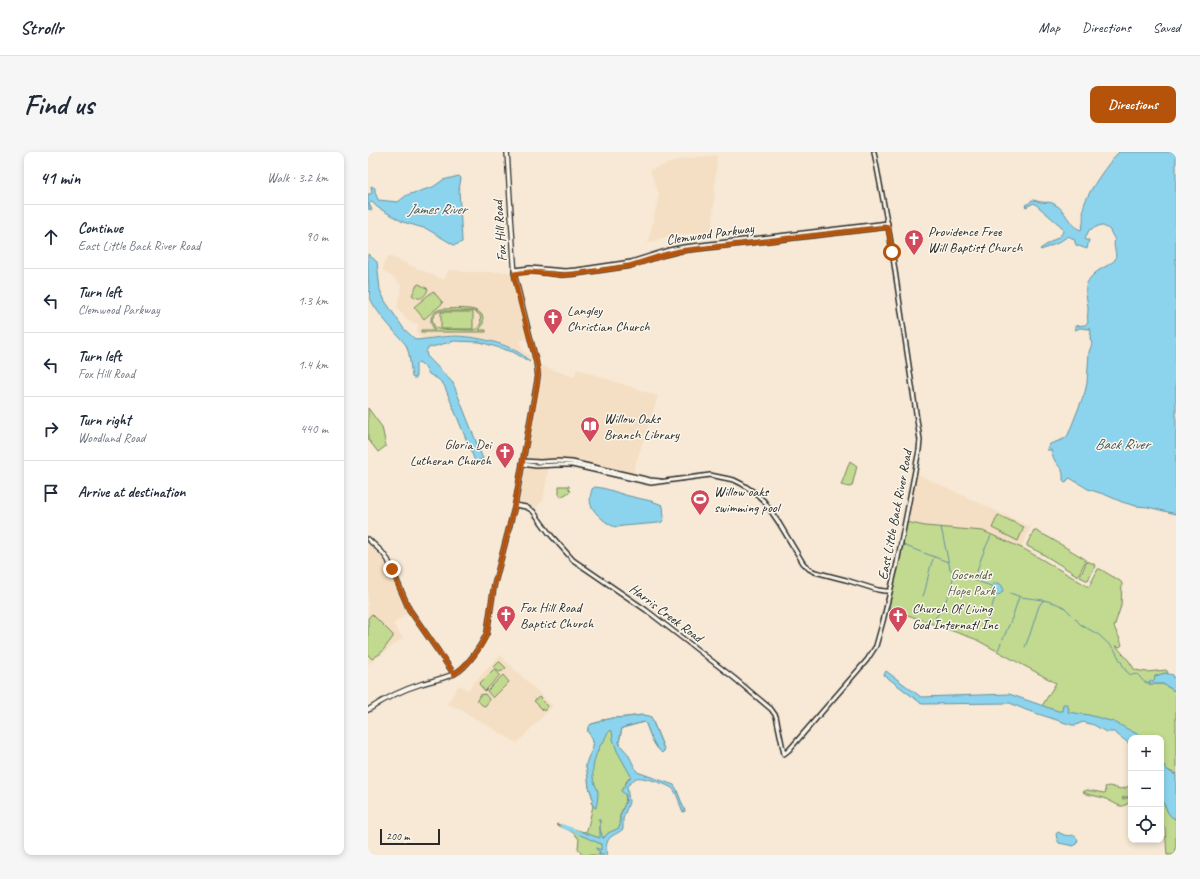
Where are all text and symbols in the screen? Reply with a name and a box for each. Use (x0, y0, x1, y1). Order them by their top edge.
text: Strollr (20, 16, 63, 40)
text: Map (1039, 19, 1060, 36)
text: Directions (1082, 19, 1131, 36)
text: Saved (1153, 19, 1180, 36)
button: Directions (1090, 86, 1176, 123)
text: Find us (24, 87, 94, 122)
text: 41 min (40, 168, 80, 189)
text: Walk · 3.2 km (267, 170, 328, 186)
street label: Fox Hill Road (489, 197, 511, 262)
water label: James River (406, 200, 469, 219)
text: Continue (78, 219, 123, 238)
street label: Clemwood Parkway (665, 219, 756, 249)
place label: Providence Free Will Baptist Church (928, 223, 1024, 256)
icon: ahead (40, 226, 62, 248)
church icon: Providence Free Will Baptist Church (903, 228, 925, 256)
text: 90 m (306, 229, 328, 245)
text: East Little Back River Road (78, 238, 200, 254)
route start (883, 243, 901, 261)
text: Turn left (78, 283, 121, 302)
icon: left (40, 290, 62, 312)
text: 1.3 km (298, 293, 328, 309)
text: Clemwood Parkway (78, 302, 160, 318)
place label: Langley Christian Church (567, 302, 650, 335)
church icon: Langley Christian Church (542, 307, 564, 335)
text: Turn left (78, 347, 121, 366)
icon: left (40, 354, 62, 376)
text: 1.4 km (298, 357, 328, 373)
text: Fox Hill Road (78, 366, 135, 382)
place label: Willow Oaks Branch Library (604, 410, 680, 443)
text: Turn right (78, 411, 131, 430)
library icon: Willow Oaks Branch Library (579, 415, 601, 443)
icon: right (40, 418, 62, 440)
text: 440 m (300, 421, 328, 437)
text: Woodland Road (78, 430, 145, 446)
water label: Back River (1095, 435, 1152, 454)
place label: Gloria Dei Lutheran Church (410, 436, 493, 469)
church icon: Gloria Dei Lutheran Church (494, 441, 516, 469)
street label: East Little Back River Road (874, 446, 916, 581)
icon: arrive (40, 482, 62, 504)
text: Arrive at destination (78, 483, 185, 502)
place label: Willow oaks swimming pool (714, 483, 782, 516)
sports icon: Willow oaks swimming pool (689, 488, 711, 516)
route end (383, 560, 401, 578)
park label: Gosnolds Hope Park (947, 566, 996, 599)
street label: Harris Creek Road (626, 580, 708, 648)
place label: Fox Hill Road Baptist Church (520, 599, 594, 632)
place label: Church Of Living God Internatl Inc (912, 600, 999, 633)
church icon: Fox Hill Road Baptist Church (495, 604, 517, 632)
church icon: Church Of Living God Internatl Inc (887, 605, 909, 633)
map controls (1128, 735, 1164, 843)
button: + (1128, 735, 1164, 771)
button: − (1128, 771, 1164, 807)
button: locate (1128, 807, 1164, 843)
scale bar (380, 827, 440, 846)
text: 200 m (386, 829, 410, 843)

